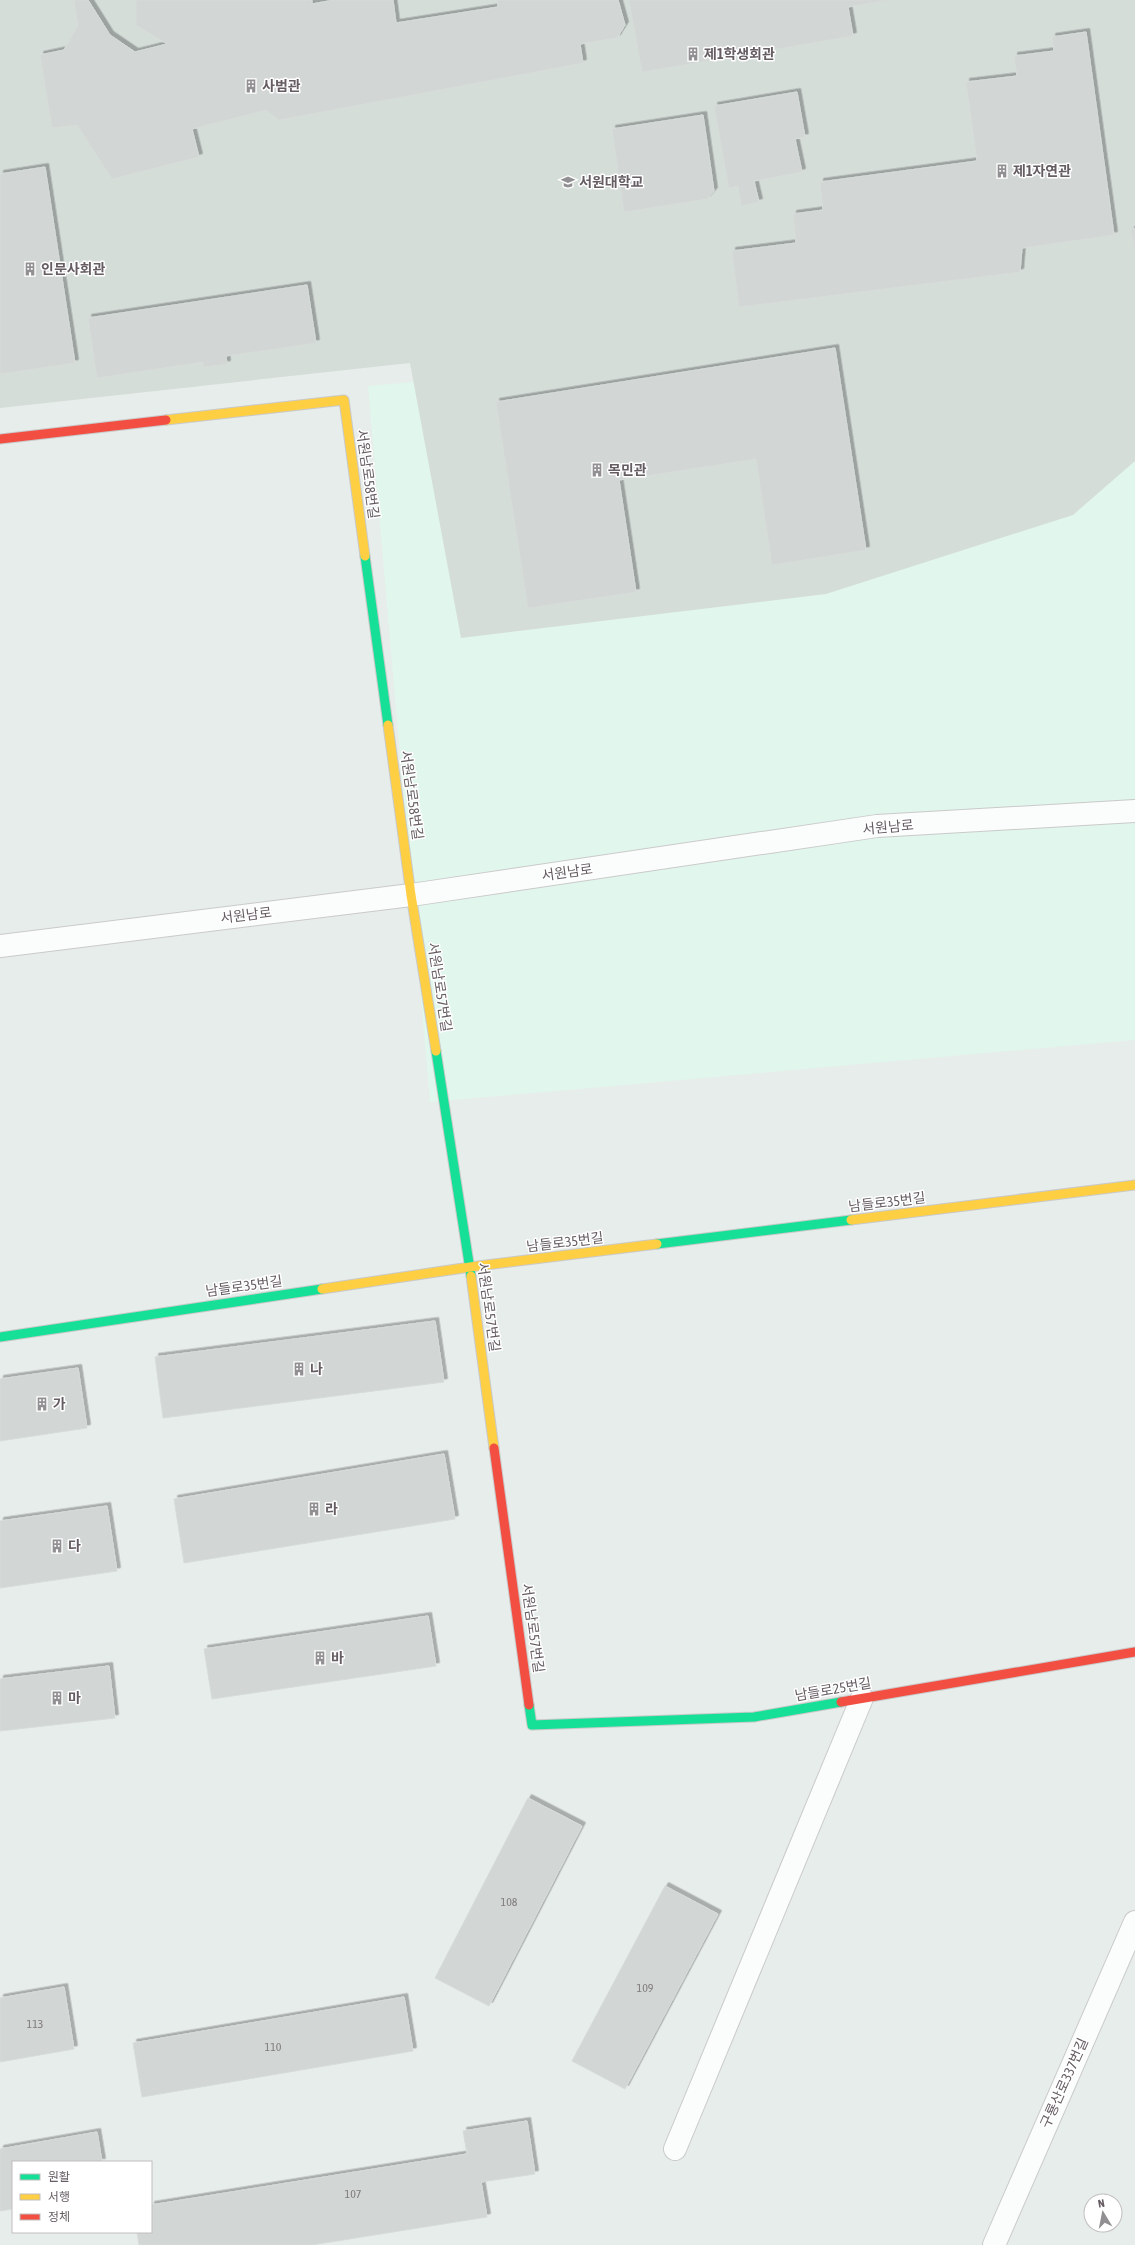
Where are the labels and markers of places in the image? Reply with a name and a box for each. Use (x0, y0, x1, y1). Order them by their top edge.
building icon: 제1학생회관 (685, 46, 701, 62)
place label: 제1학생회관 (704, 46, 775, 62)
building icon: 사범관 (243, 78, 259, 94)
place label: 사범관 (262, 78, 301, 94)
building icon: 제1자연관 (994, 163, 1010, 179)
place label: 제1자연관 (1013, 163, 1071, 179)
school or university icon: 서원대학교 (560, 174, 576, 190)
place label: 서원대학교 (579, 174, 644, 190)
building icon: 인문사회관 (22, 261, 38, 277)
place label: 인문사회관 (41, 261, 106, 277)
building icon: 목민관 (589, 462, 605, 478)
place label: 목민관 (608, 462, 647, 478)
building icon: 나 (291, 1361, 307, 1377)
place label: 나 (310, 1361, 323, 1377)
building icon: 가 (34, 1396, 50, 1412)
place label: 가 (53, 1396, 66, 1412)
building icon: 라 (306, 1501, 322, 1517)
place label: 라 (325, 1501, 338, 1517)
building icon: 다 (49, 1538, 65, 1554)
place label: 다 (68, 1538, 81, 1554)
building icon: 바 (312, 1650, 328, 1666)
place label: 바 (331, 1650, 344, 1666)
building icon: 마 (49, 1690, 65, 1706)
place label: 마 (68, 1690, 81, 1706)

